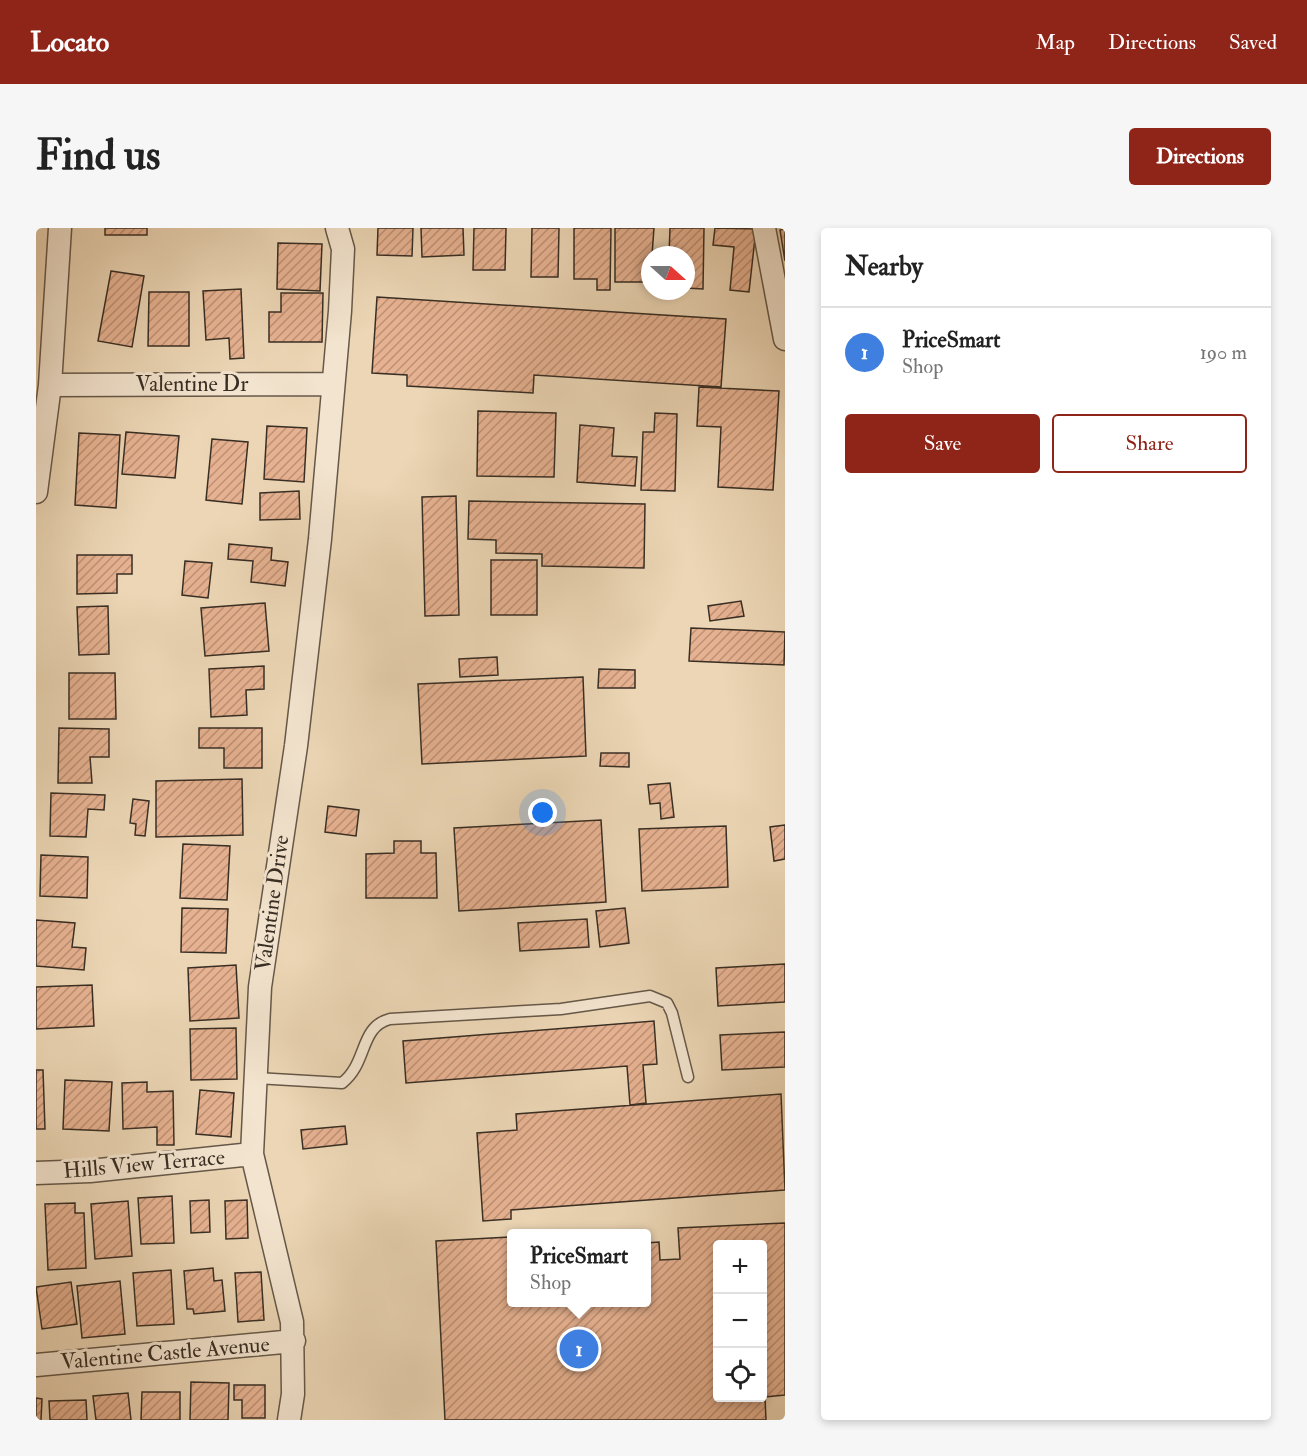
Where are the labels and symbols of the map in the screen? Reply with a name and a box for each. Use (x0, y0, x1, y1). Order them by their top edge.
north arrow (641, 246, 695, 300)
street label: Valentine Dr (136, 370, 249, 398)
your location (528, 798, 557, 827)
street label: Valentine Drive (249, 833, 295, 973)
street label: Hills View Terrace (62, 1143, 226, 1185)
pin: 1 (560, 1326, 598, 1372)
street label: Valentine Castle Avenue (59, 1330, 271, 1376)

